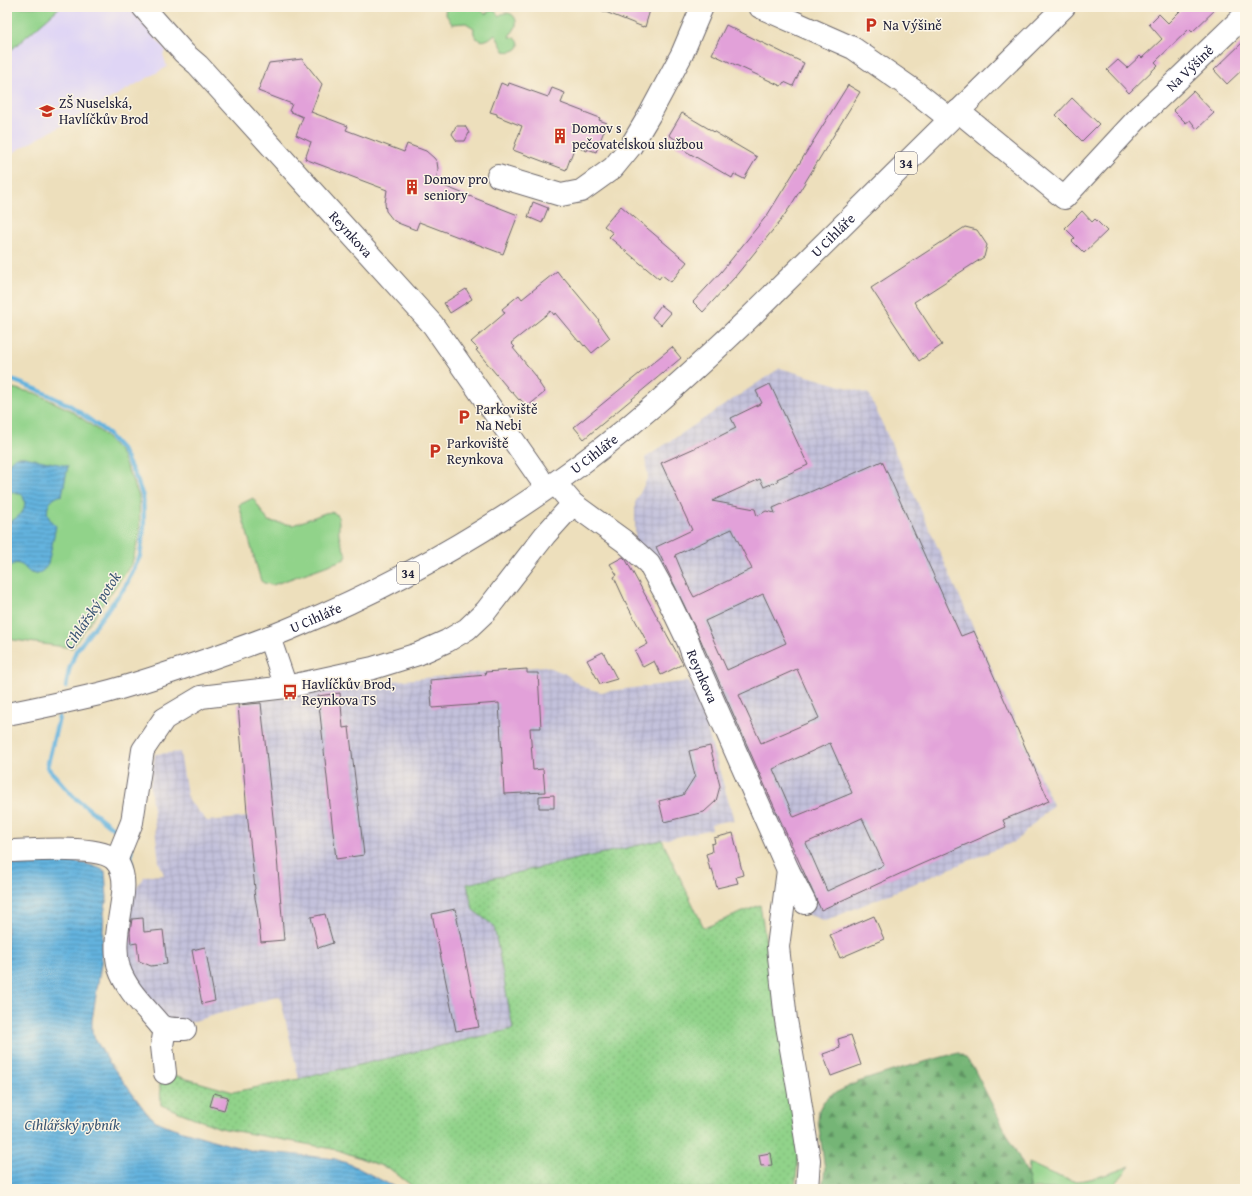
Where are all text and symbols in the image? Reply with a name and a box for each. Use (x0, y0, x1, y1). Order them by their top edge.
place label: Na Výšině (883, 15, 942, 35)
parking icon: Na Výšině (862, 16, 880, 34)
street label: Na Výšině (1162, 40, 1218, 96)
place label: ZŠ Nuselská, Havlíčkův Brod (59, 93, 149, 129)
school or university icon: ZŠ Nuselská, Havlíčkův Brod (38, 102, 56, 120)
place label: Domov s pečovatelskou službou (572, 118, 704, 154)
building icon: Domov s pečovatelskou službou (551, 127, 569, 145)
road number: 34 (895, 152, 917, 174)
place label: Domov pro seniory (424, 169, 488, 205)
building icon: Domov pro seniory (403, 178, 421, 196)
street label: Reynkova (324, 206, 377, 262)
street label: U Cihláře (806, 209, 860, 261)
place label: Parkoviště Na Nebi (476, 399, 538, 435)
parking icon: Parkoviště Na Nebi (455, 408, 473, 426)
street label: U Cihláře (567, 429, 622, 478)
place label: Parkoviště Reynkova (447, 433, 509, 469)
parking icon: Parkoviště Reynkova (426, 442, 444, 460)
road number: 34 (397, 562, 419, 584)
water label: Cihlářský potok (58, 567, 126, 653)
street label: U Cihláře (287, 597, 345, 638)
street label: Reynkova (682, 647, 723, 706)
place label: Havlíčkův Brod, Reynkova TS (302, 674, 395, 710)
bus stop icon: Havlíčkův Brod, Reynkova TS (281, 683, 299, 701)
water label: Cihlářský rybník (24, 1114, 120, 1135)

